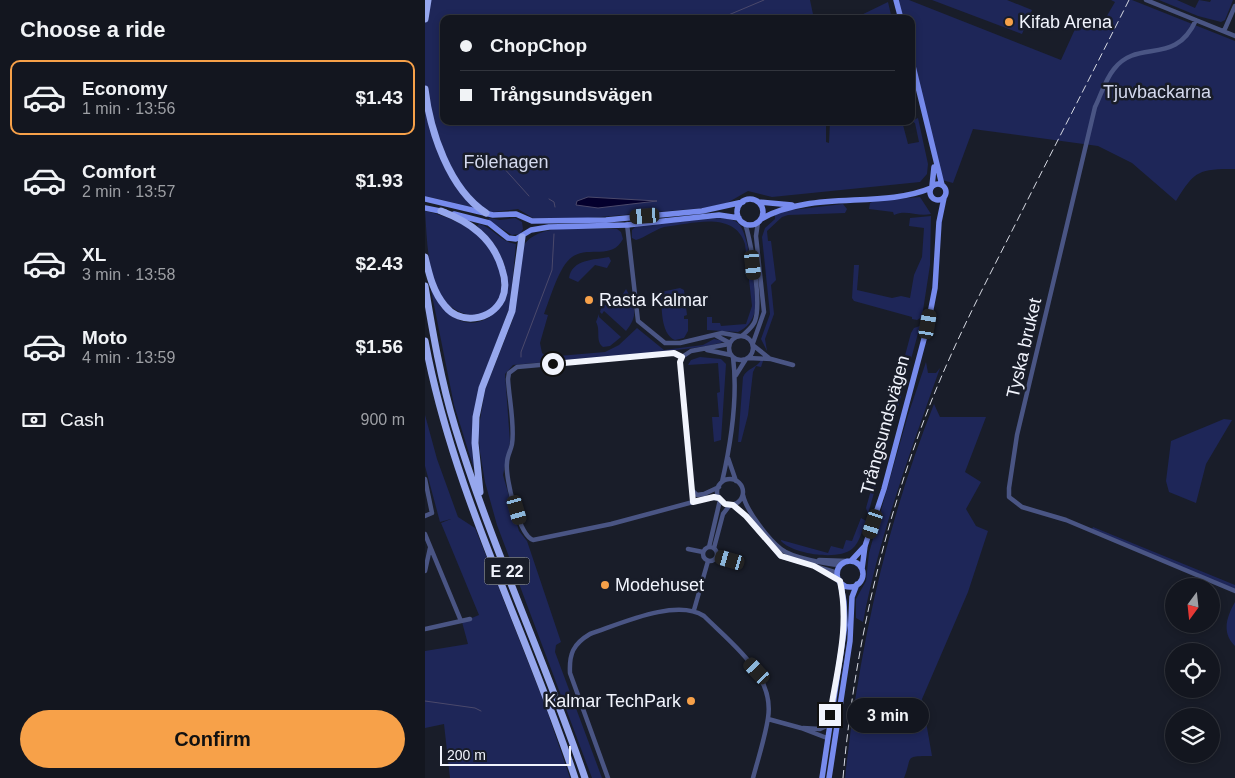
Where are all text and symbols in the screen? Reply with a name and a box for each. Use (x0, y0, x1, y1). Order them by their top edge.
place label: Kifab Arena (1019, 12, 1113, 32)
marker: Kifab Arena (1003, 16, 1015, 28)
text: Choose a ride (20, 17, 165, 42)
text: ChopChop (490, 35, 587, 56)
icon: car (22, 75, 67, 120)
text: Economy (82, 78, 168, 99)
park label: Tjuvbackarna (1103, 82, 1212, 102)
text: Trångsundsvägen (490, 84, 653, 105)
text: $1.43 (355, 87, 403, 108)
text: 1 min · 13:56 (82, 100, 175, 117)
park label: Fölehagen (463, 152, 549, 172)
icon: car (22, 158, 67, 203)
text: Comfort (82, 161, 156, 182)
text: $1.93 (355, 170, 403, 191)
text: 2 min · 13:57 (82, 183, 175, 200)
car (629, 207, 660, 225)
icon: car (22, 241, 67, 286)
text: XL (82, 244, 106, 265)
car (743, 249, 762, 281)
text: $2.43 (355, 253, 403, 274)
text: 3 min · 13:58 (82, 266, 175, 283)
place label: Rasta Kalmar (599, 290, 708, 310)
marker: Rasta Kalmar (583, 294, 595, 306)
street label: Tyska bruket (1003, 296, 1045, 400)
car (918, 308, 937, 340)
icon: car (22, 324, 67, 369)
text: Moto (82, 327, 127, 348)
text: $1.56 (355, 336, 403, 357)
text: 4 min · 13:59 (82, 349, 175, 366)
route start (542, 353, 564, 375)
street label: Trångsundsvägen (857, 353, 913, 497)
icon: cash (20, 406, 48, 434)
text: Cash (60, 409, 104, 430)
text: 900 m (361, 411, 405, 428)
car (505, 494, 528, 526)
car (861, 507, 884, 541)
car (713, 549, 746, 571)
road number: E 22 (484, 558, 529, 584)
place label: Modehuset (615, 575, 704, 595)
north arrow (1165, 578, 1220, 632)
map controls (1165, 578, 1220, 763)
marker: Modehuset (599, 579, 611, 591)
button: locate (1165, 643, 1220, 698)
car (741, 655, 772, 687)
place label: Kalmar TechPark (544, 691, 682, 711)
marker: Kalmar TechPark (685, 695, 697, 707)
callout: 3 min (847, 698, 930, 732)
route end (819, 704, 841, 726)
text: 3 min (867, 707, 909, 724)
button: layers (1165, 708, 1220, 763)
button: Confirm (20, 710, 405, 768)
scale bar (440, 743, 571, 766)
text: 200 m (447, 747, 486, 763)

